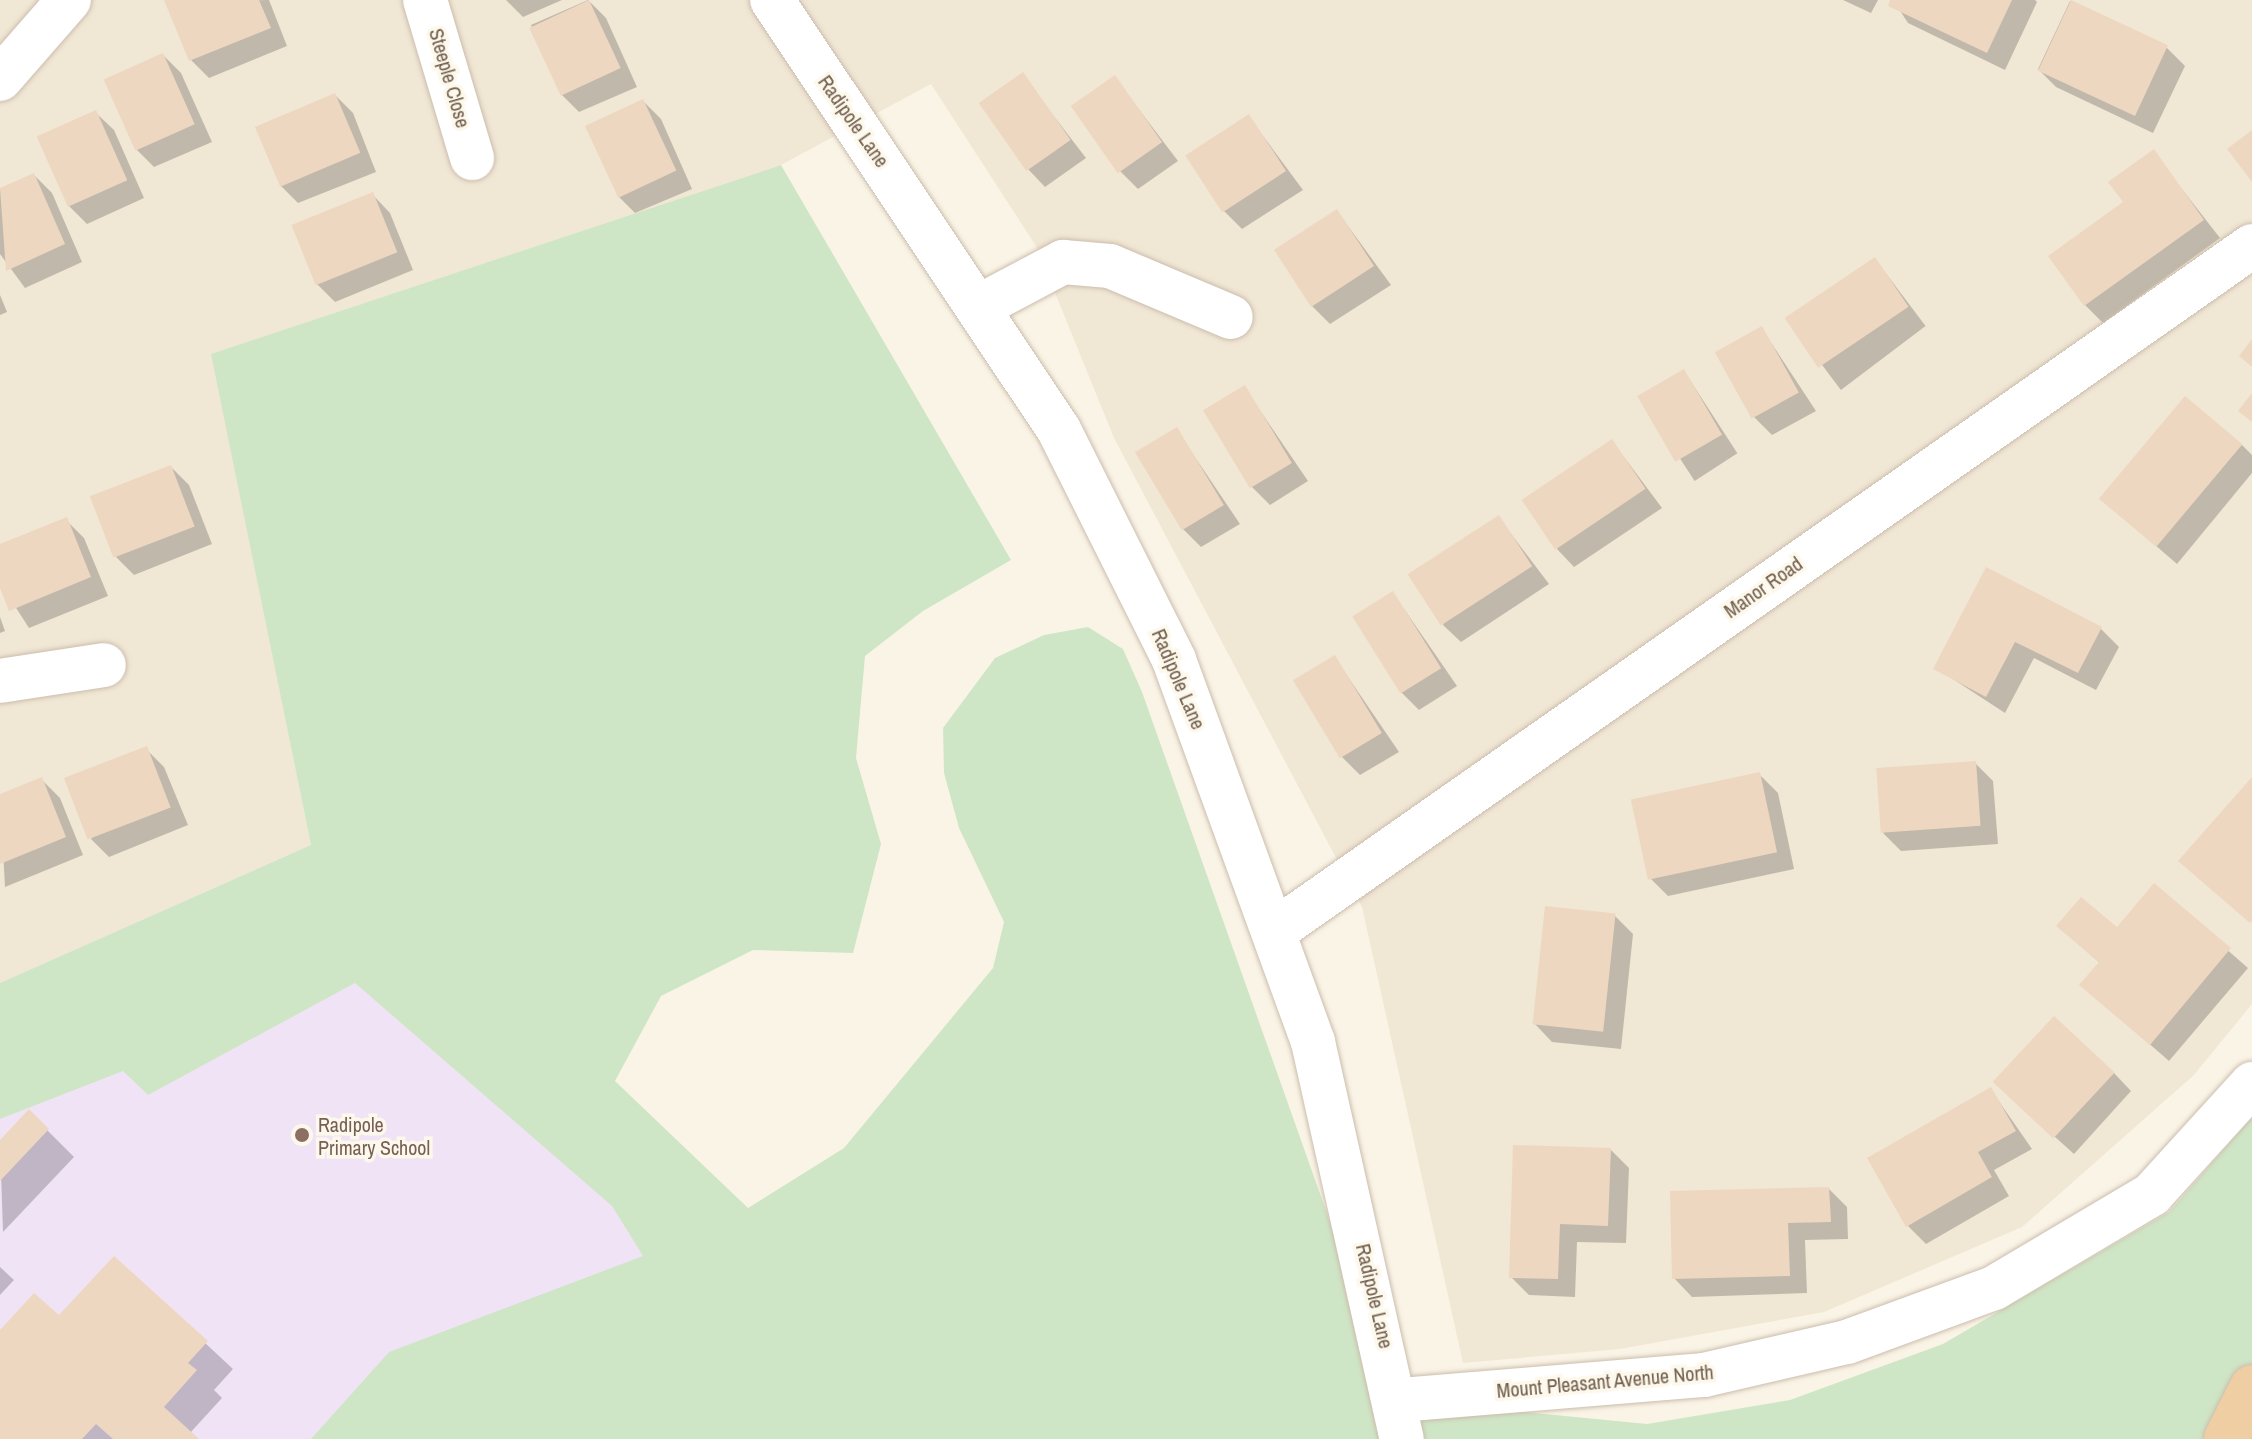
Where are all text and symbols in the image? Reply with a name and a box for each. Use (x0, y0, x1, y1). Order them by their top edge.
street label: Steeple Close (424, 26, 476, 130)
street label: Radipole Lane (814, 70, 894, 172)
street label: Manor Road (1719, 551, 1807, 623)
street label: Radipole Lane (1147, 625, 1211, 733)
place label: Radipole Primary School (318, 1112, 430, 1159)
marker: Radipole Primary School (293, 1126, 311, 1144)
street label: Radipole Lane (1351, 1241, 1399, 1351)
street label: Mount Pleasant Avenue North (1495, 1360, 1715, 1402)

